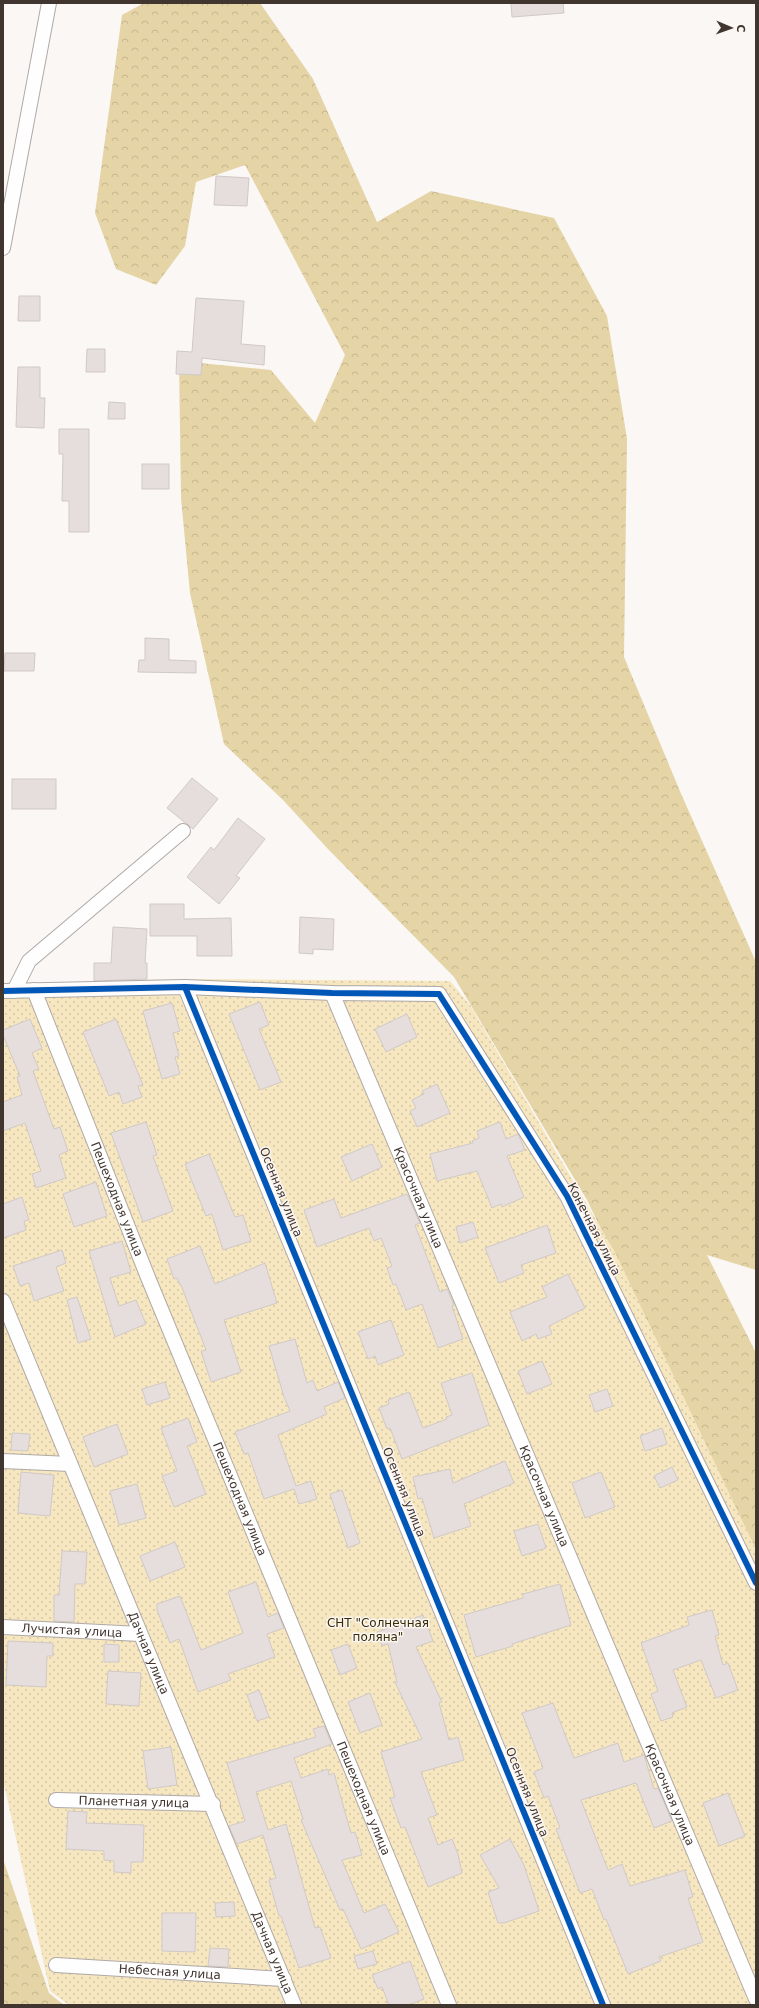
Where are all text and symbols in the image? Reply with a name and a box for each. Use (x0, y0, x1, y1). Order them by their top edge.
north arrow (711, 8, 751, 48)
text: С (734, 24, 747, 33)
street label: Пешеходная улица (88, 1140, 146, 1258)
street label: Осенняя улица (257, 1145, 305, 1239)
street label: Красочная улица (391, 1145, 446, 1250)
street label: Конечная улица (564, 1180, 624, 1278)
street label: Пешеходная улица (210, 1440, 269, 1558)
street label: Красочная улица (516, 1443, 572, 1549)
street label: Осенняя улица (380, 1445, 428, 1539)
street label: Дачная улица (125, 1610, 172, 1697)
park label: СНТ "Солнечная поляна" (327, 1616, 429, 1644)
street label: Лучистая улица (21, 1621, 123, 1640)
street label: Пешеходная улица (334, 1739, 393, 1857)
street label: Красочная улица (642, 1742, 698, 1848)
street label: Осенняя улица (503, 1745, 551, 1839)
street label: Планетная улица (78, 1794, 189, 1810)
street label: Дачная улица (249, 1909, 296, 1996)
street label: Небесная улица (118, 1962, 221, 1982)

